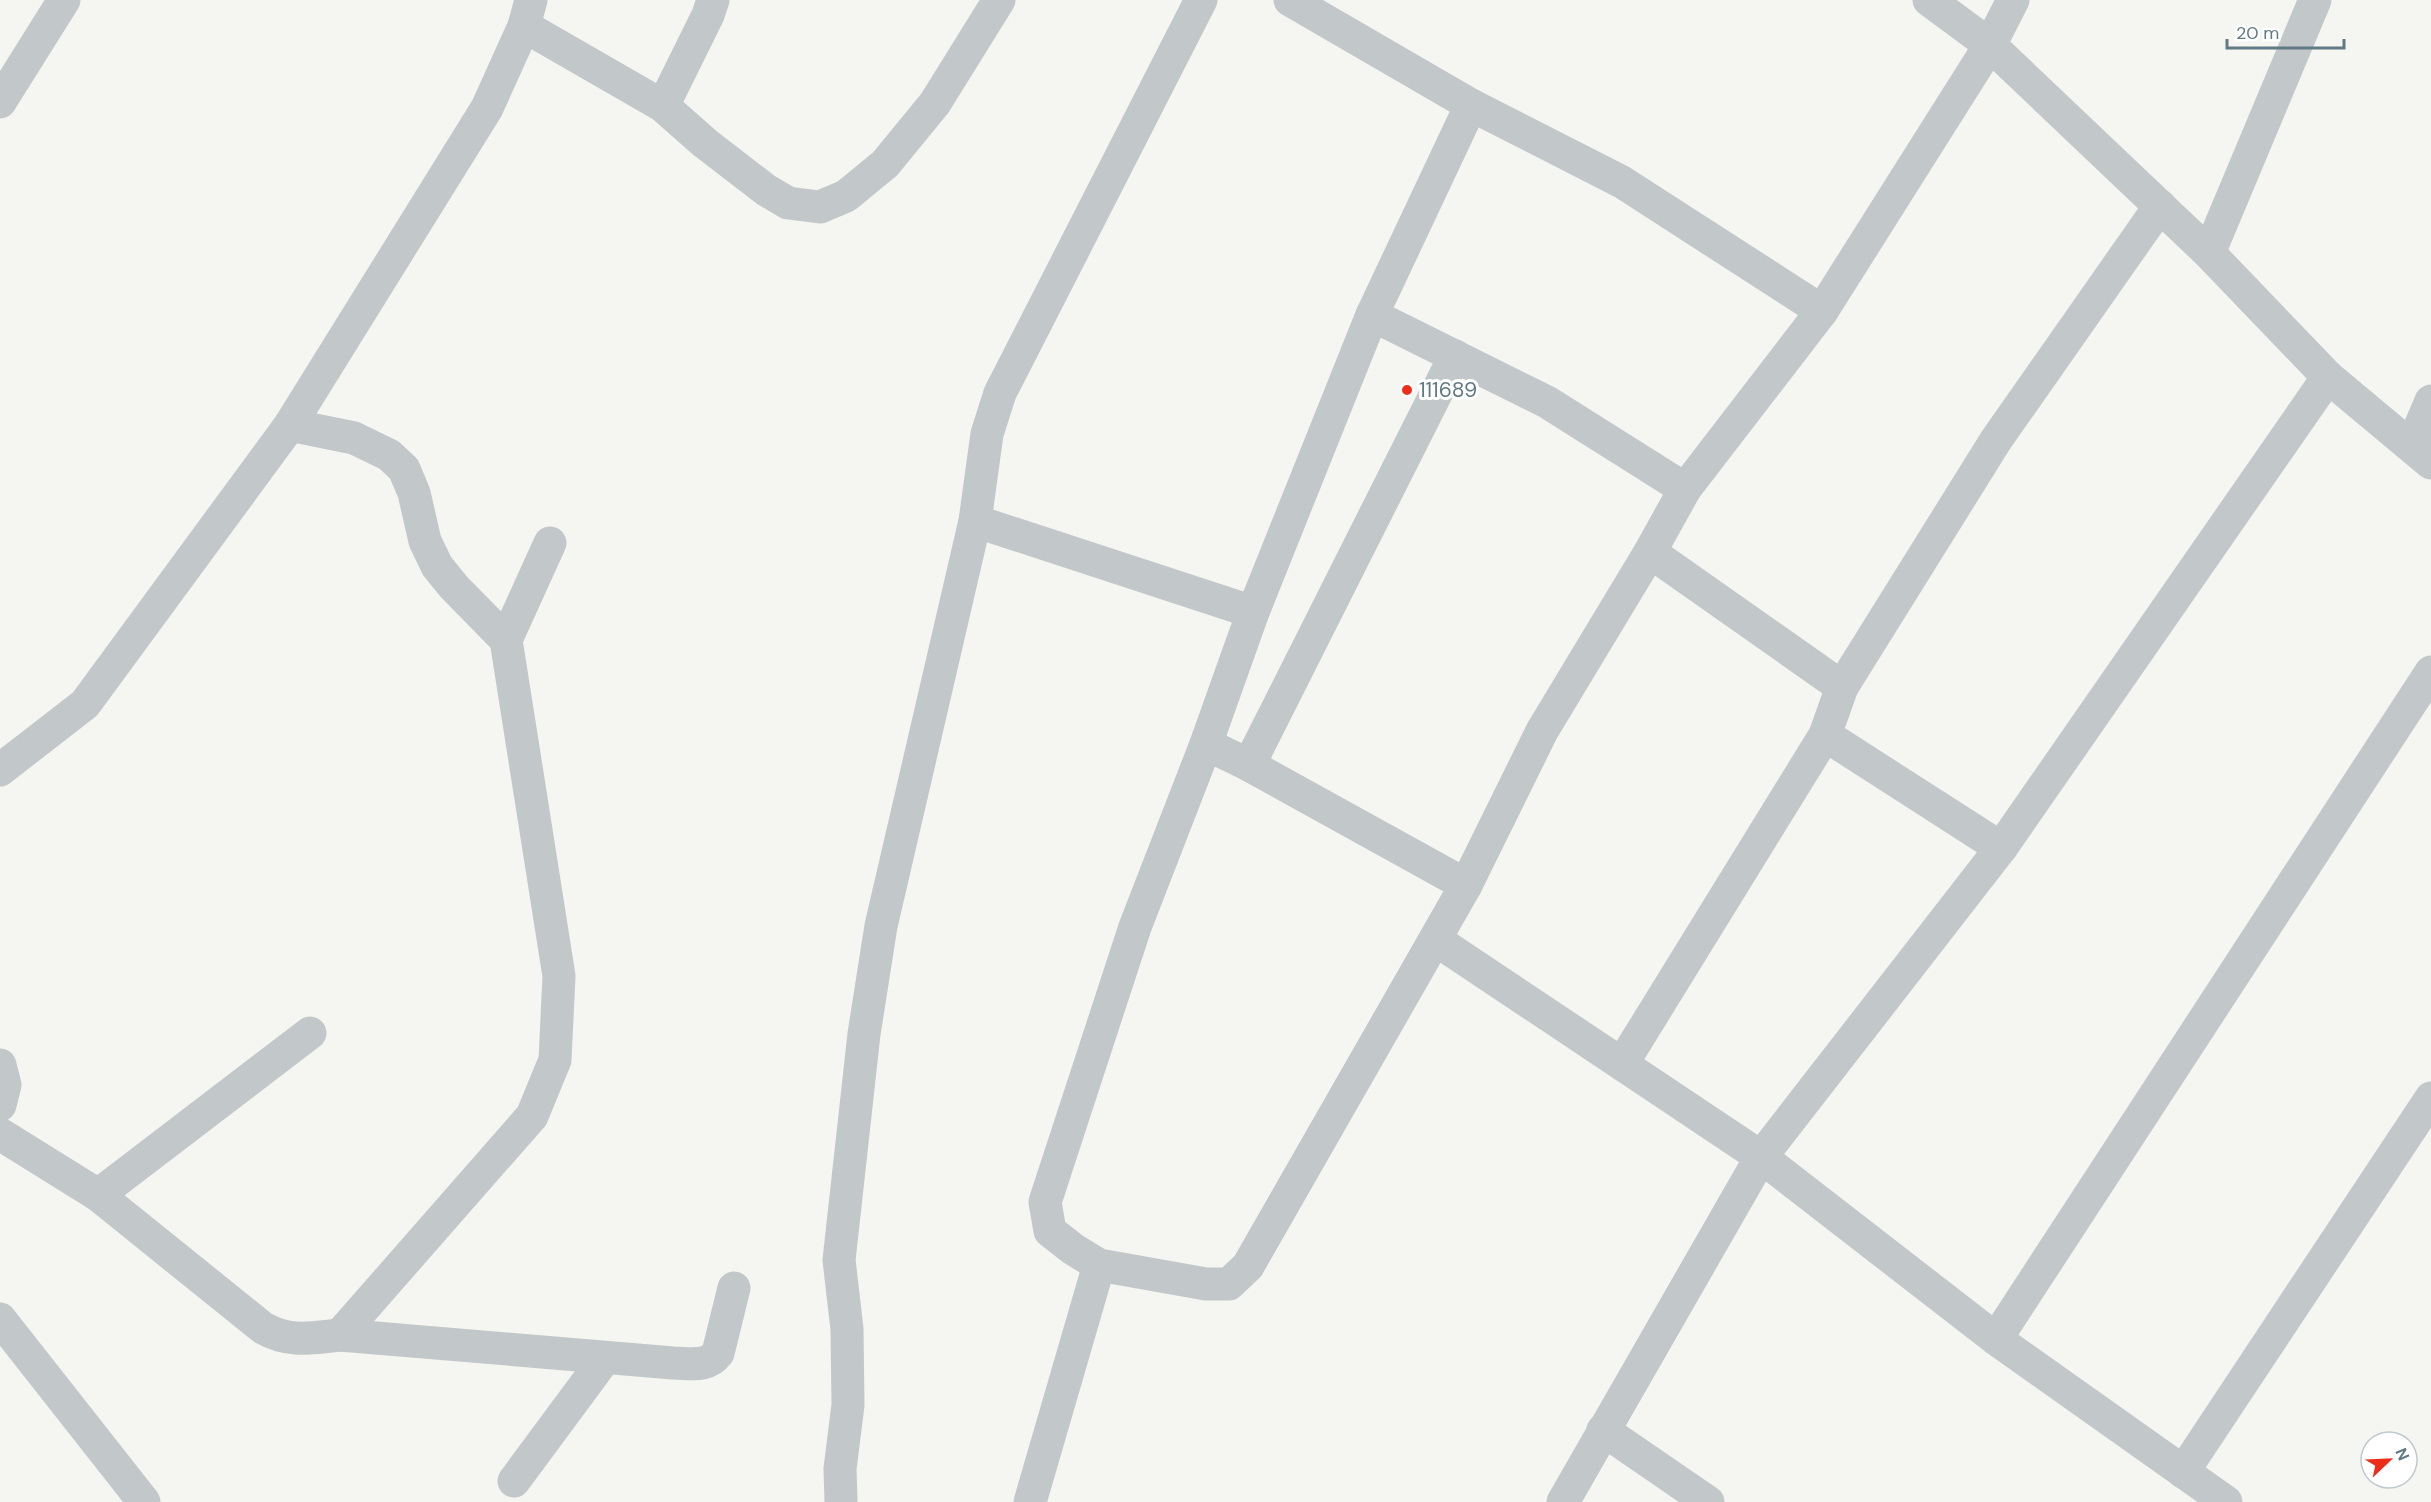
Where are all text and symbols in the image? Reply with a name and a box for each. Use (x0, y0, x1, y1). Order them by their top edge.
scale bar (2227, 12, 2344, 50)
text: 20 m (2236, 21, 2279, 45)
place label: 111689 (1419, 376, 1477, 404)
marker: 111689 (1400, 383, 1414, 397)
north arrow (2359, 1430, 2419, 1490)
text: N (2390, 1445, 2414, 1464)

